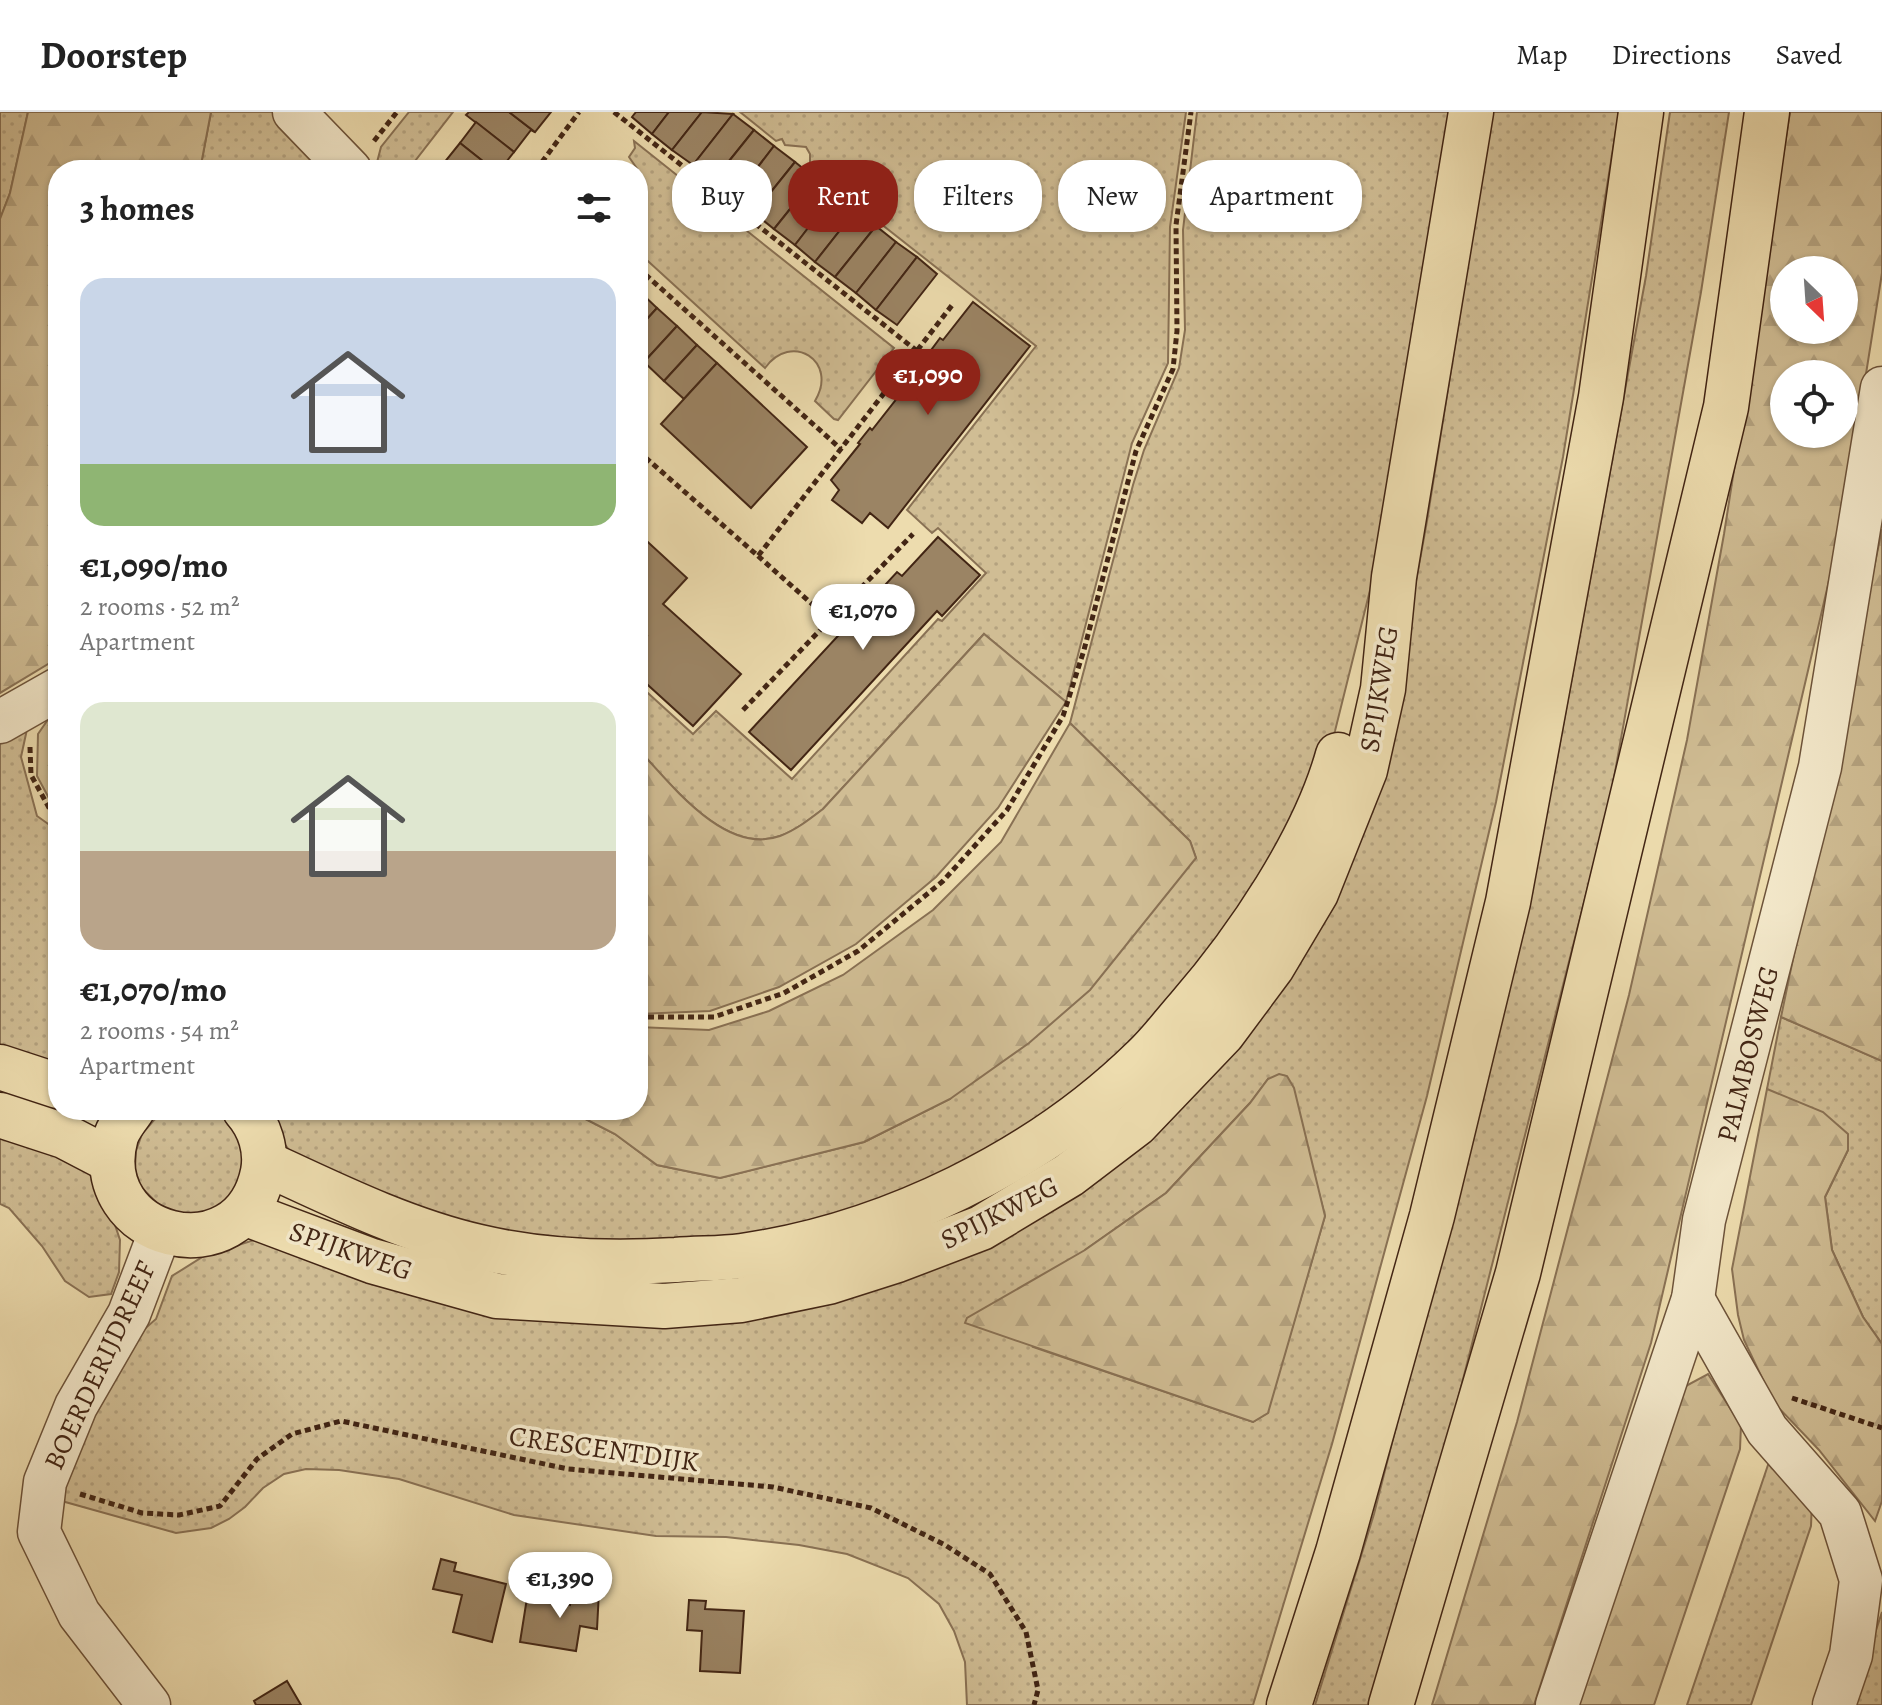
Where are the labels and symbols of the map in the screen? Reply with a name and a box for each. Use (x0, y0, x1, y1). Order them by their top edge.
north arrow (1770, 256, 1858, 344)
pin: €1,090 (863, 349, 993, 417)
pin: €1,070 (798, 584, 928, 652)
street label: SPIJKWEG (1350, 623, 1408, 755)
street label: PALMBOSWEG (1708, 962, 1788, 1146)
street label: SPIJKWEG (934, 1167, 1065, 1259)
street label: SPIJKWEG (284, 1212, 417, 1290)
street label: BOERDERIJDREEF (35, 1255, 165, 1476)
street label: CRESCENTDIJK (507, 1417, 702, 1481)
pin: €1,390 (495, 1552, 625, 1620)

